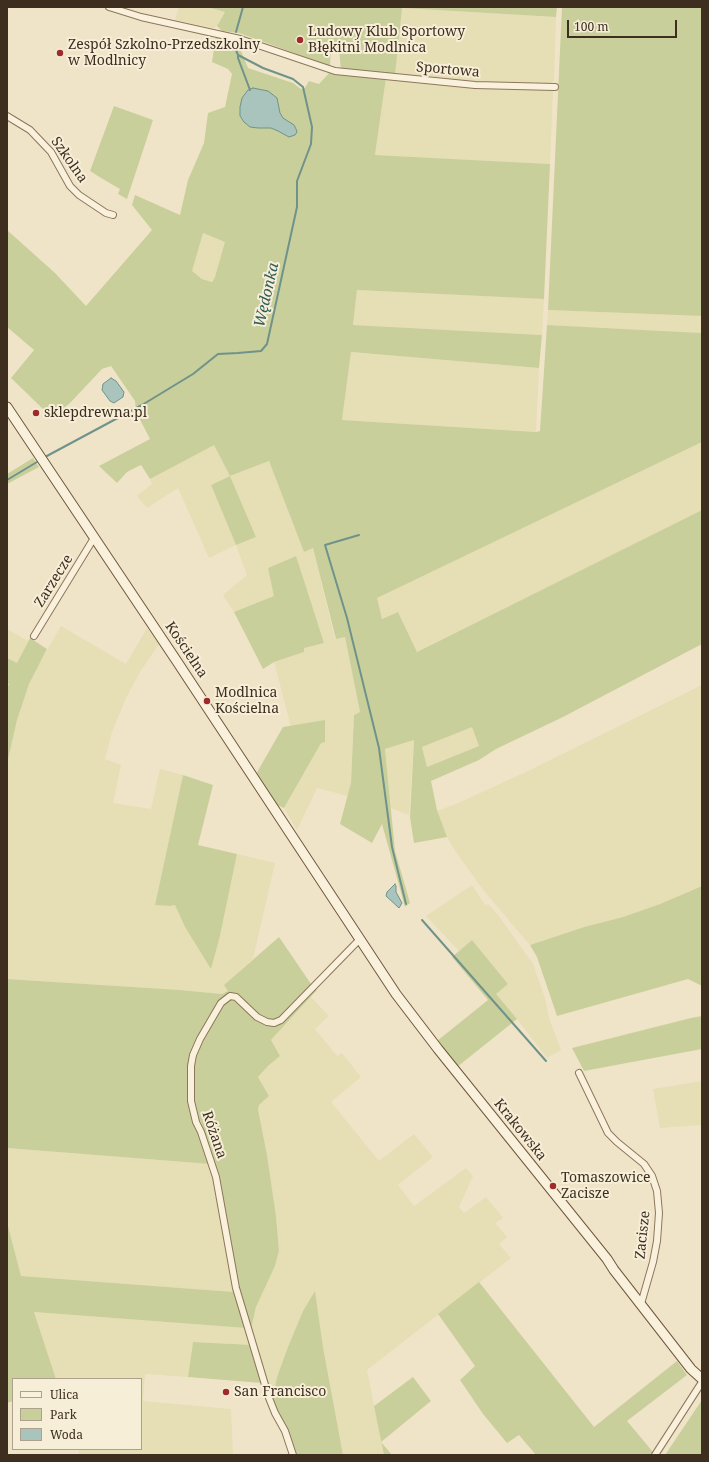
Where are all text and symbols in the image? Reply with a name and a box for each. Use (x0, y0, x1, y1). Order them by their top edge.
scale bar (569, 12, 679, 38)
text: 100 m (574, 18, 609, 35)
place label: Ludowy Klub Sportowy Błękitni Modlnica (308, 24, 465, 56)
marker: Ludowy Klub Sportowy Błękitni Modlnica (295, 35, 305, 45)
place label: Zespół Szkolno-Przedszkolny w Modlnicy (68, 37, 260, 70)
marker: Zespół Szkolno-Przedszkolny w Modlnicy (55, 48, 65, 58)
street label: Sportowa (415, 59, 481, 81)
street label: Szkolna (47, 134, 91, 186)
water label: Wędonka (251, 261, 283, 329)
place label: sklepdrewna.pl (44, 405, 147, 421)
marker: sklepdrewna.pl (31, 408, 41, 418)
street label: Zarzecze (31, 552, 77, 610)
street label: Kościelna (161, 619, 211, 681)
place label: Modlnica Kościelna (215, 685, 279, 718)
marker: Modlnica Kościelna (202, 696, 212, 706)
street label: Krakowska (490, 1096, 550, 1164)
street label: Różana (198, 1109, 230, 1161)
place label: Tomaszowice Zacisze (561, 1170, 651, 1202)
marker: Tomaszowice Zacisze (548, 1181, 558, 1191)
street label: Zacisze (632, 1210, 654, 1260)
legend (12, 1378, 142, 1450)
place label: San Francisco (234, 1384, 326, 1400)
text: Ulica (50, 1386, 79, 1403)
marker: San Francisco (221, 1387, 231, 1397)
text: Park (50, 1406, 77, 1423)
text: Woda (50, 1426, 83, 1443)

